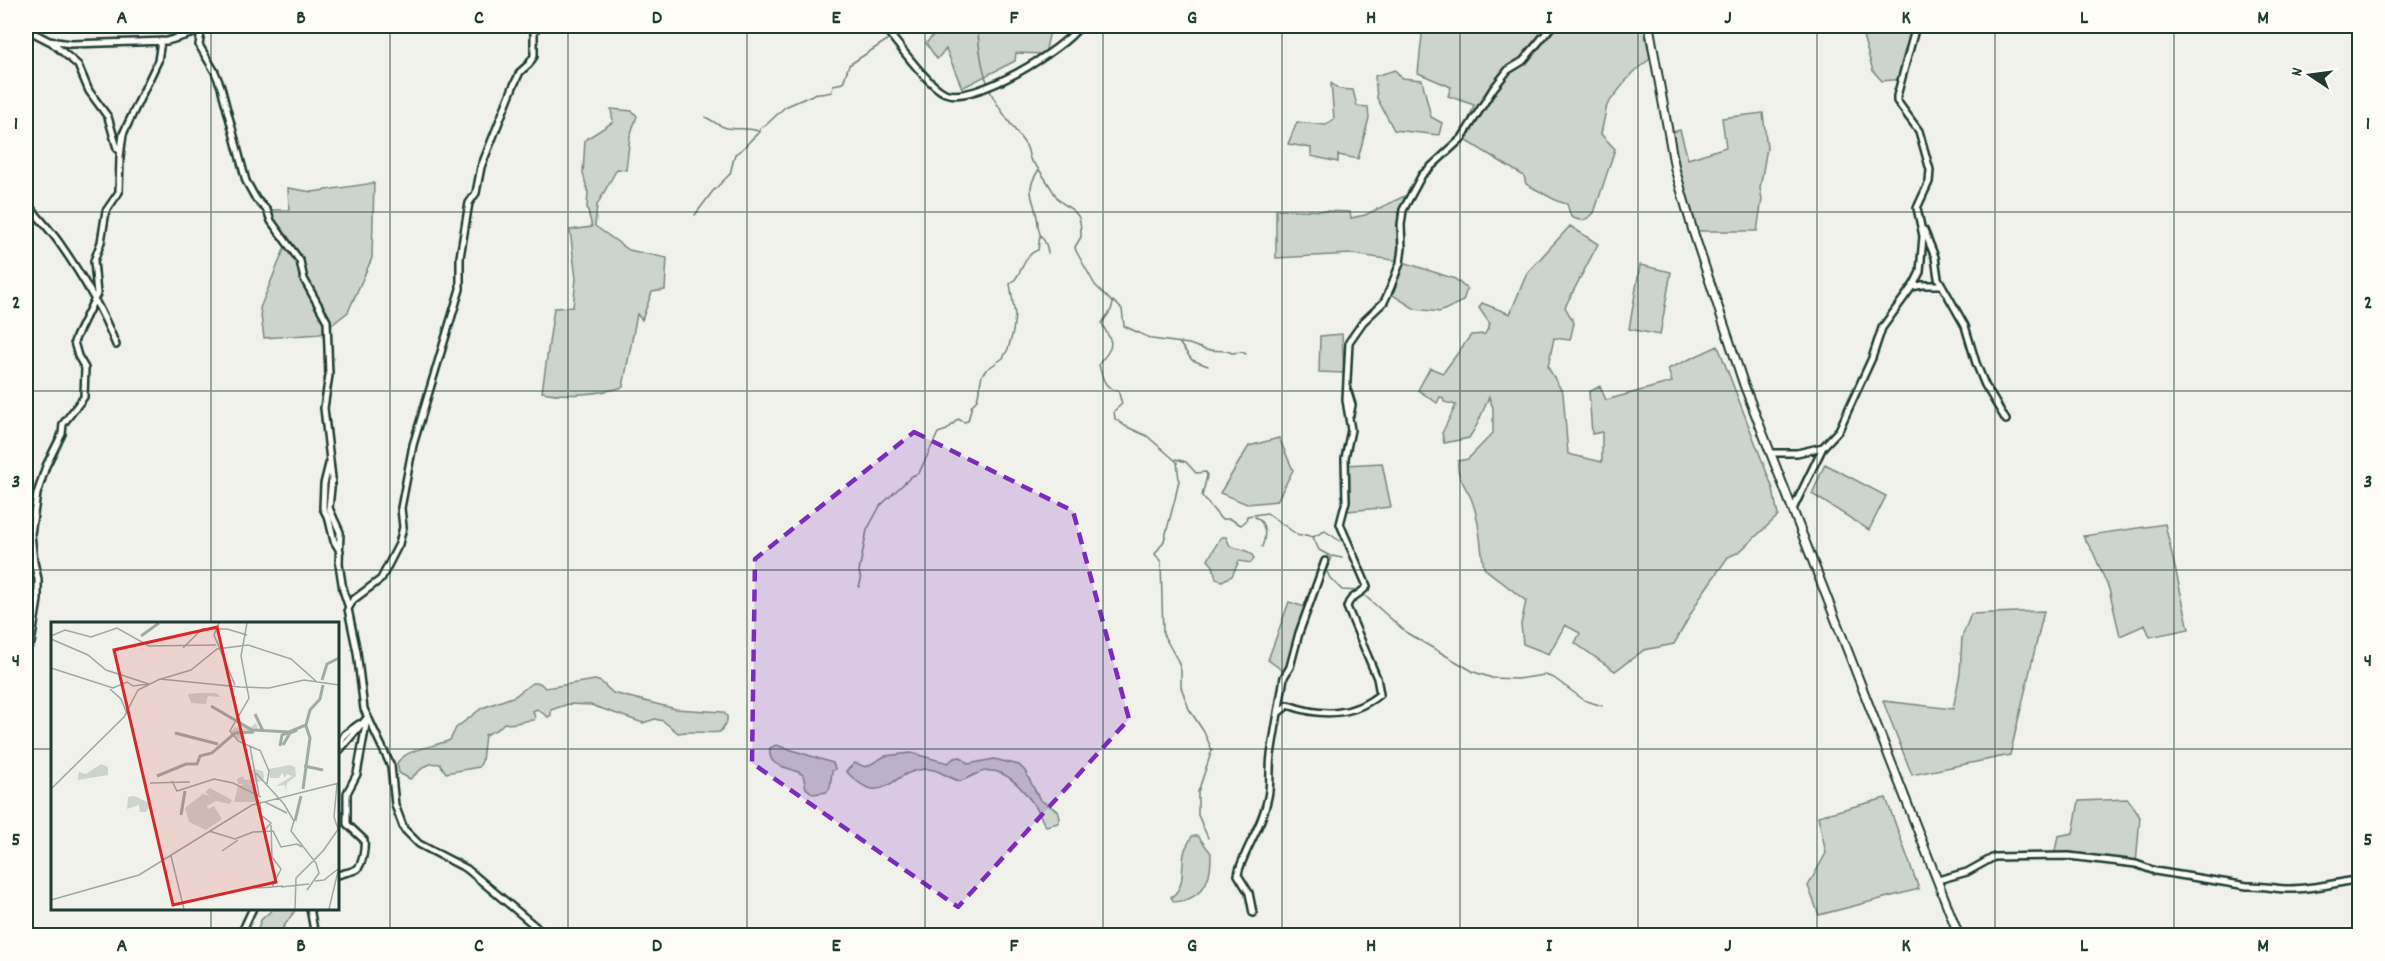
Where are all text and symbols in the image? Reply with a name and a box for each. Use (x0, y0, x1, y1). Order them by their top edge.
text: A (117, 5, 128, 33)
text: B (296, 5, 306, 33)
text: C (474, 5, 484, 33)
text: D (652, 5, 663, 33)
text: E (831, 5, 841, 33)
text: F (1010, 5, 1020, 33)
text: G (1187, 5, 1197, 33)
text: H (1366, 5, 1376, 33)
text: I (1546, 5, 1553, 33)
text: J (1724, 5, 1732, 33)
text: K (1901, 5, 1911, 33)
text: L (2080, 5, 2089, 33)
text: M (2257, 5, 2269, 33)
north arrow (2280, 45, 2340, 105)
text: N (2286, 66, 2310, 79)
text: 1 (14, 111, 18, 139)
text: 1 (2366, 111, 2370, 139)
text: 2 (12, 290, 20, 318)
text: 2 (2364, 290, 2372, 318)
text: 3 (12, 469, 20, 497)
text: 3 (2364, 469, 2372, 497)
inset map (51, 622, 339, 910)
text: 4 (12, 648, 20, 676)
text: 4 (2364, 648, 2372, 676)
text: 5 (11, 827, 21, 855)
text: 5 (2363, 827, 2373, 855)
text: A (117, 933, 128, 961)
text: B (296, 933, 306, 961)
text: C (474, 933, 484, 961)
text: D (652, 933, 663, 961)
text: E (831, 933, 841, 961)
text: F (1010, 933, 1020, 961)
text: G (1187, 933, 1197, 961)
text: H (1366, 933, 1376, 961)
text: I (1546, 933, 1553, 961)
text: J (1724, 933, 1732, 961)
text: K (1901, 933, 1911, 961)
text: L (2080, 933, 2089, 961)
text: M (2257, 933, 2269, 961)

